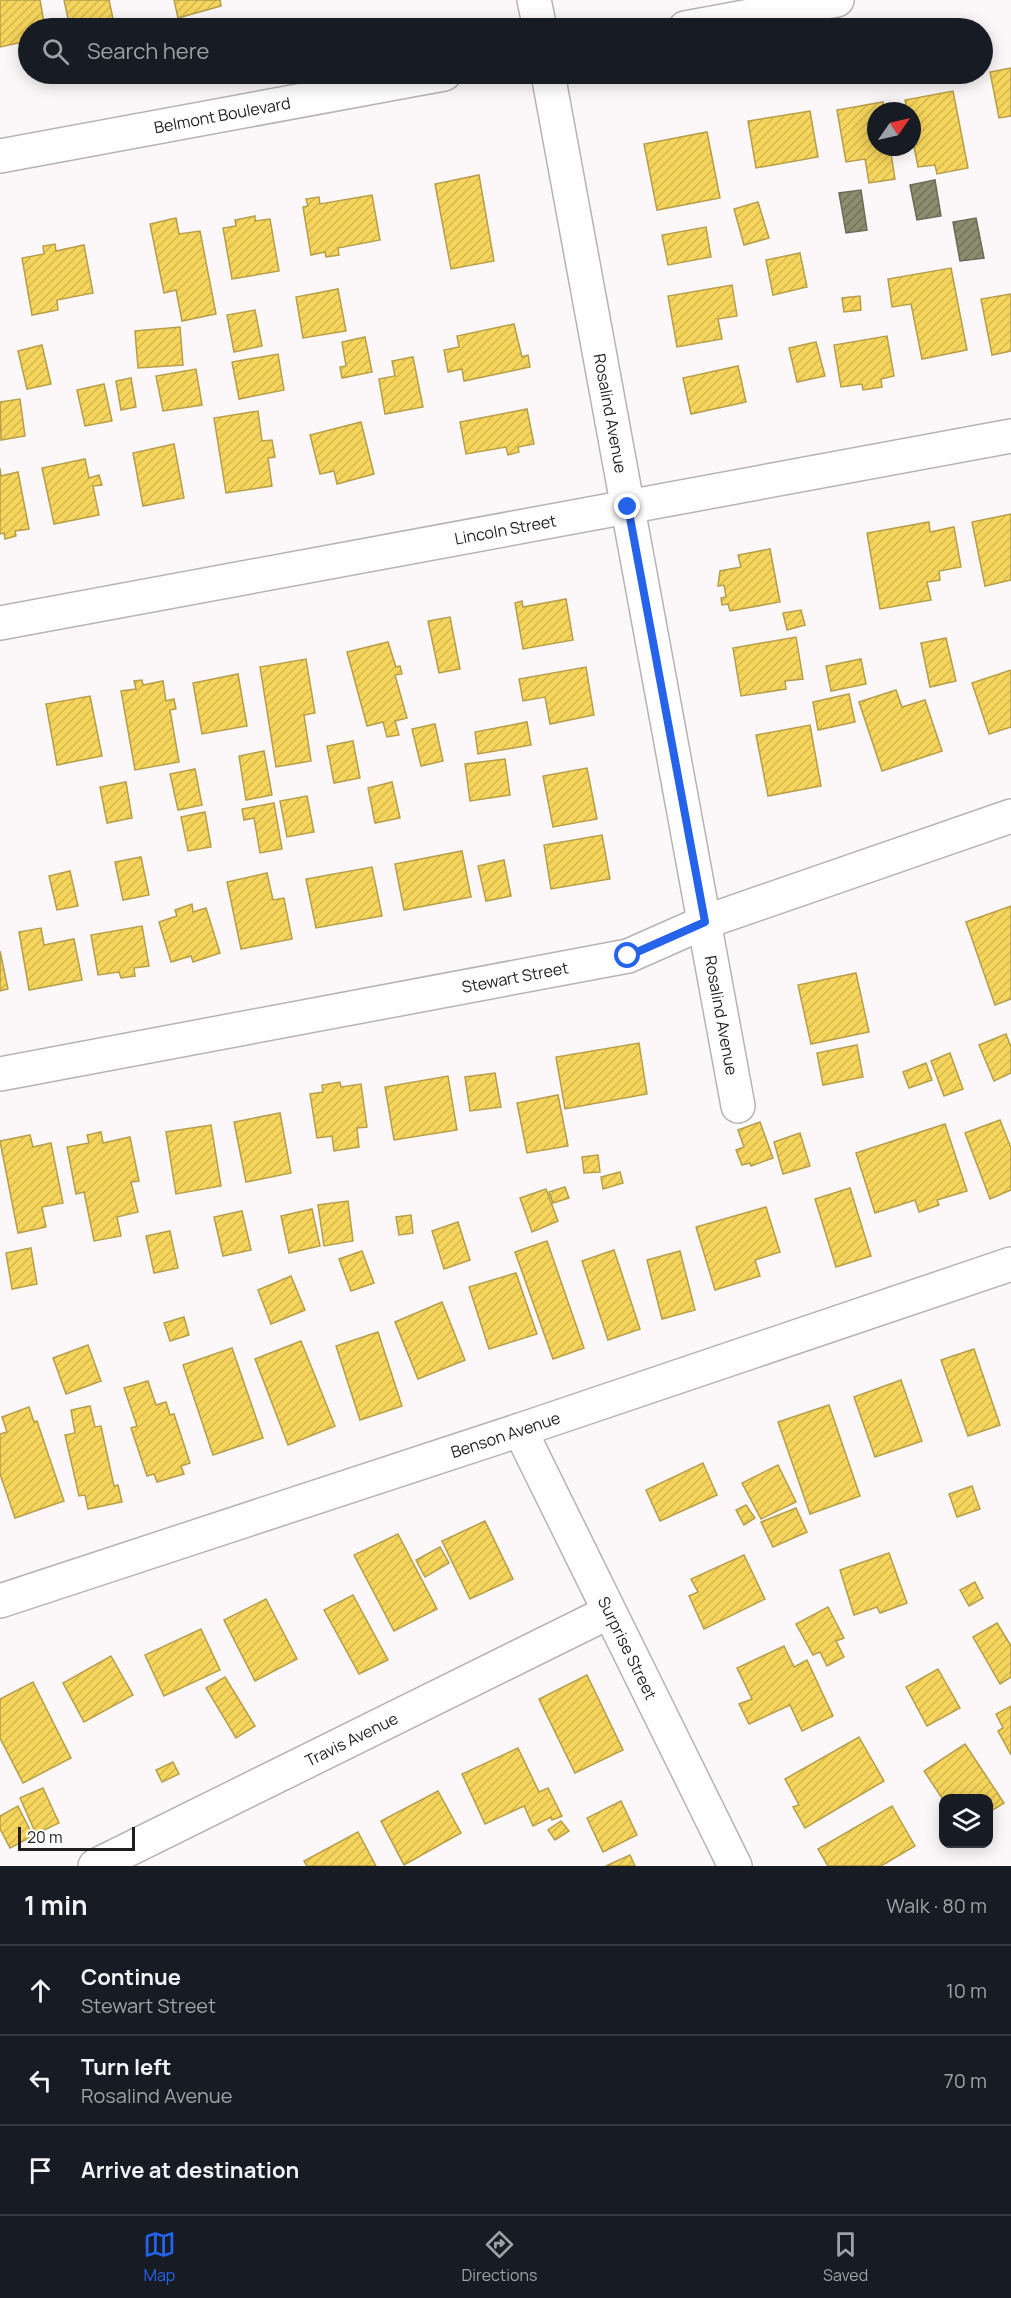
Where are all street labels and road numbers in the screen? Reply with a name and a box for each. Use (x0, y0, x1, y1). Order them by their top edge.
street label: Belmont Boulevard (152, 92, 292, 138)
street label: Rosalind Avenue (589, 352, 632, 475)
street label: Lincoln Street (453, 509, 558, 550)
street label: Rosalind Avenue (699, 954, 743, 1077)
street label: Stewart Street (460, 956, 570, 998)
street label: Benson Avenue (448, 1406, 563, 1463)
street label: Surprise Street (593, 1593, 662, 1703)
street label: Travis Avenue (301, 1707, 402, 1772)

